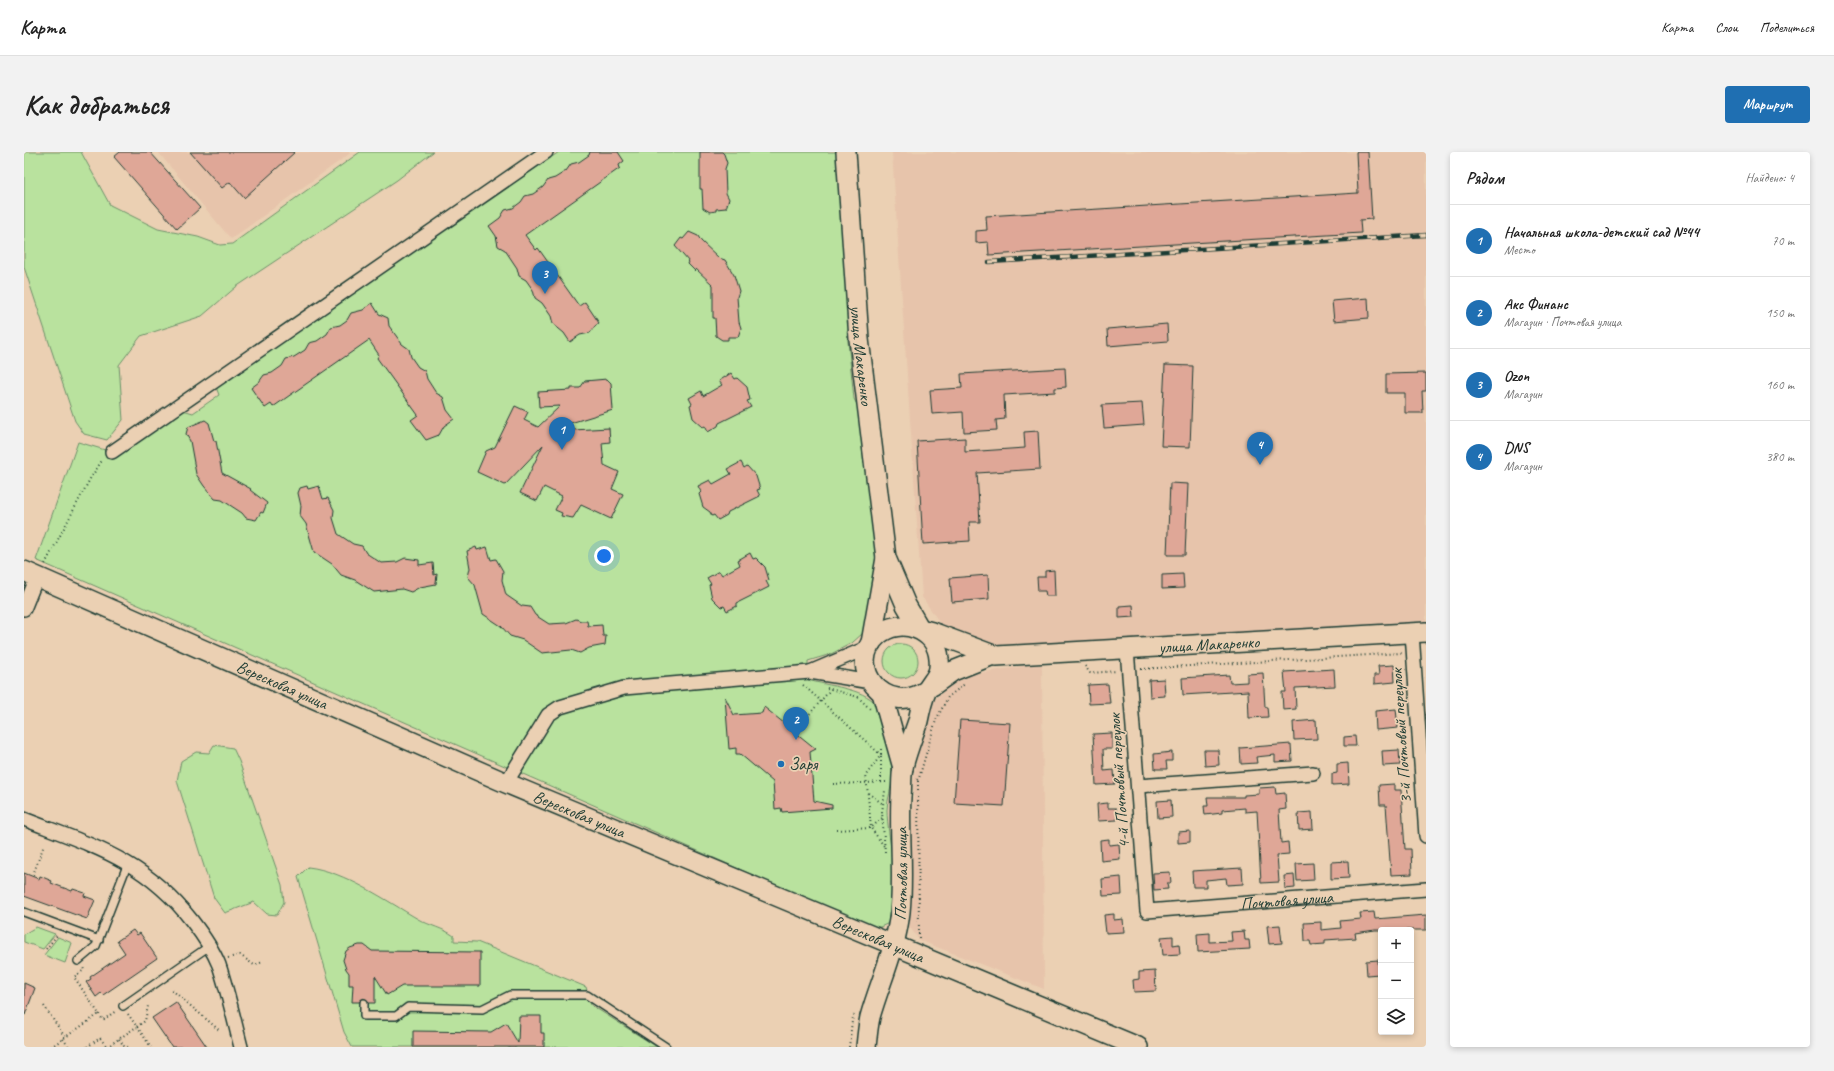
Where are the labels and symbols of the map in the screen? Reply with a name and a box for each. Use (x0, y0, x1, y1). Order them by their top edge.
pin: 3 (532, 261, 558, 294)
street label: улица Макаренко (846, 304, 878, 408)
pin: 1 (549, 417, 575, 450)
pin: 4 (1247, 432, 1273, 465)
your location (594, 546, 614, 566)
street label: улица Макаренко (1157, 631, 1261, 657)
street label: Вересковая улица (233, 655, 332, 714)
street label: 3-й Почтовый переулок (1386, 666, 1416, 804)
pin: 2 (783, 707, 809, 740)
street label: 4-й Почтовый переулок (1104, 711, 1134, 849)
place label: Заря (789, 754, 819, 775)
marker: Заря (776, 759, 786, 769)
street label: Вересковая улица (530, 785, 629, 843)
street label: Почтовая улица (889, 826, 912, 921)
street label: Почтовая улица (1240, 886, 1335, 914)
street label: Вересковая улица (829, 910, 928, 967)

